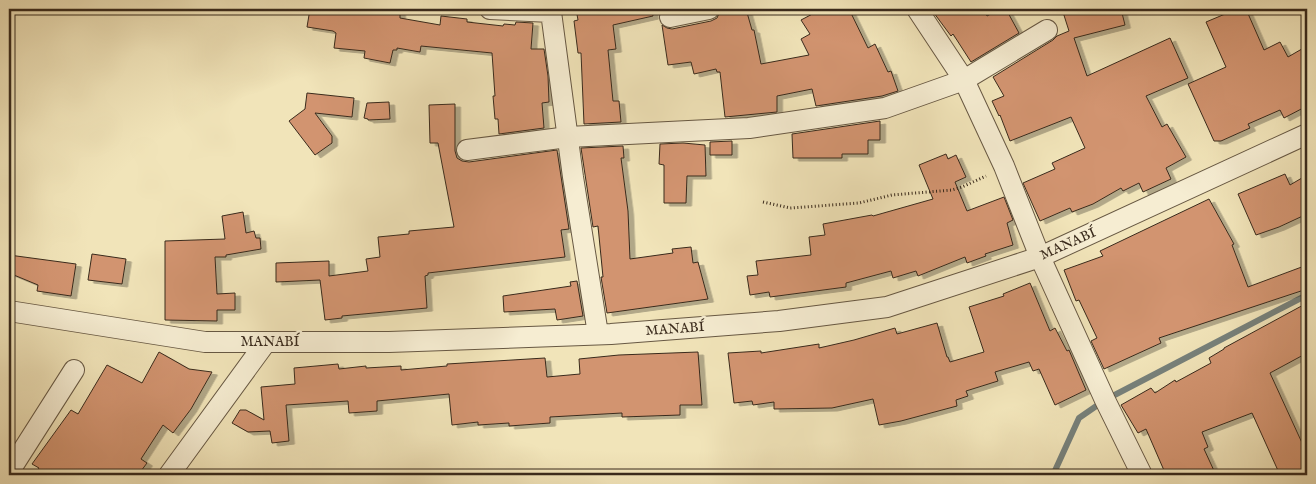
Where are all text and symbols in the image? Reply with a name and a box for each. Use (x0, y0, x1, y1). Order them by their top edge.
street label: MANABÍ (1037, 222, 1100, 264)
street label: MANABÍ (645, 317, 706, 340)
street label: MANABÍ (240, 332, 301, 351)

